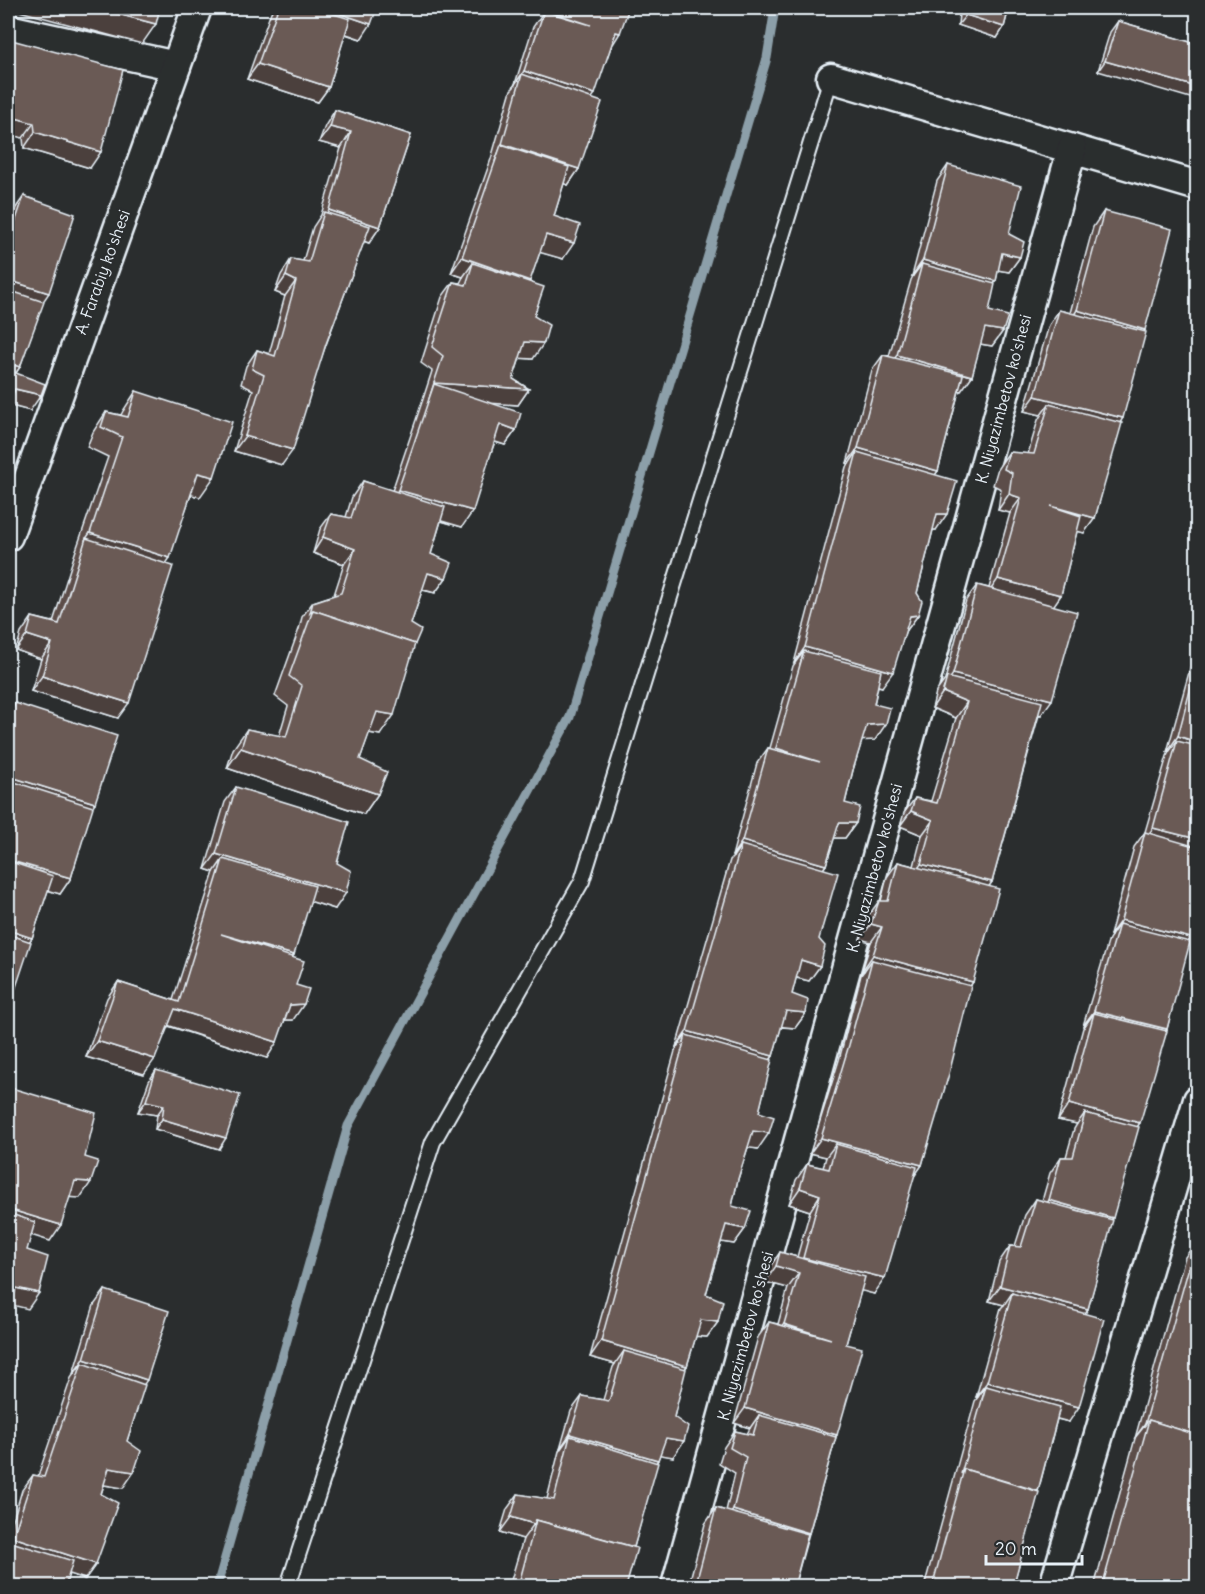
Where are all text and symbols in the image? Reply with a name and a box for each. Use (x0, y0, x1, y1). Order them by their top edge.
street label: A. Farabiy ko'shesi (70, 207, 134, 337)
street label: K. Niyazimbetov ko'shesi (971, 312, 1035, 486)
street label: K. Niyazimbetov ko'shesi (842, 781, 906, 955)
street label: K. Niyazimbetov ko'shesi (713, 1249, 777, 1423)
scale bar (986, 1528, 1082, 1566)
text: 20 m (995, 1537, 1037, 1560)

